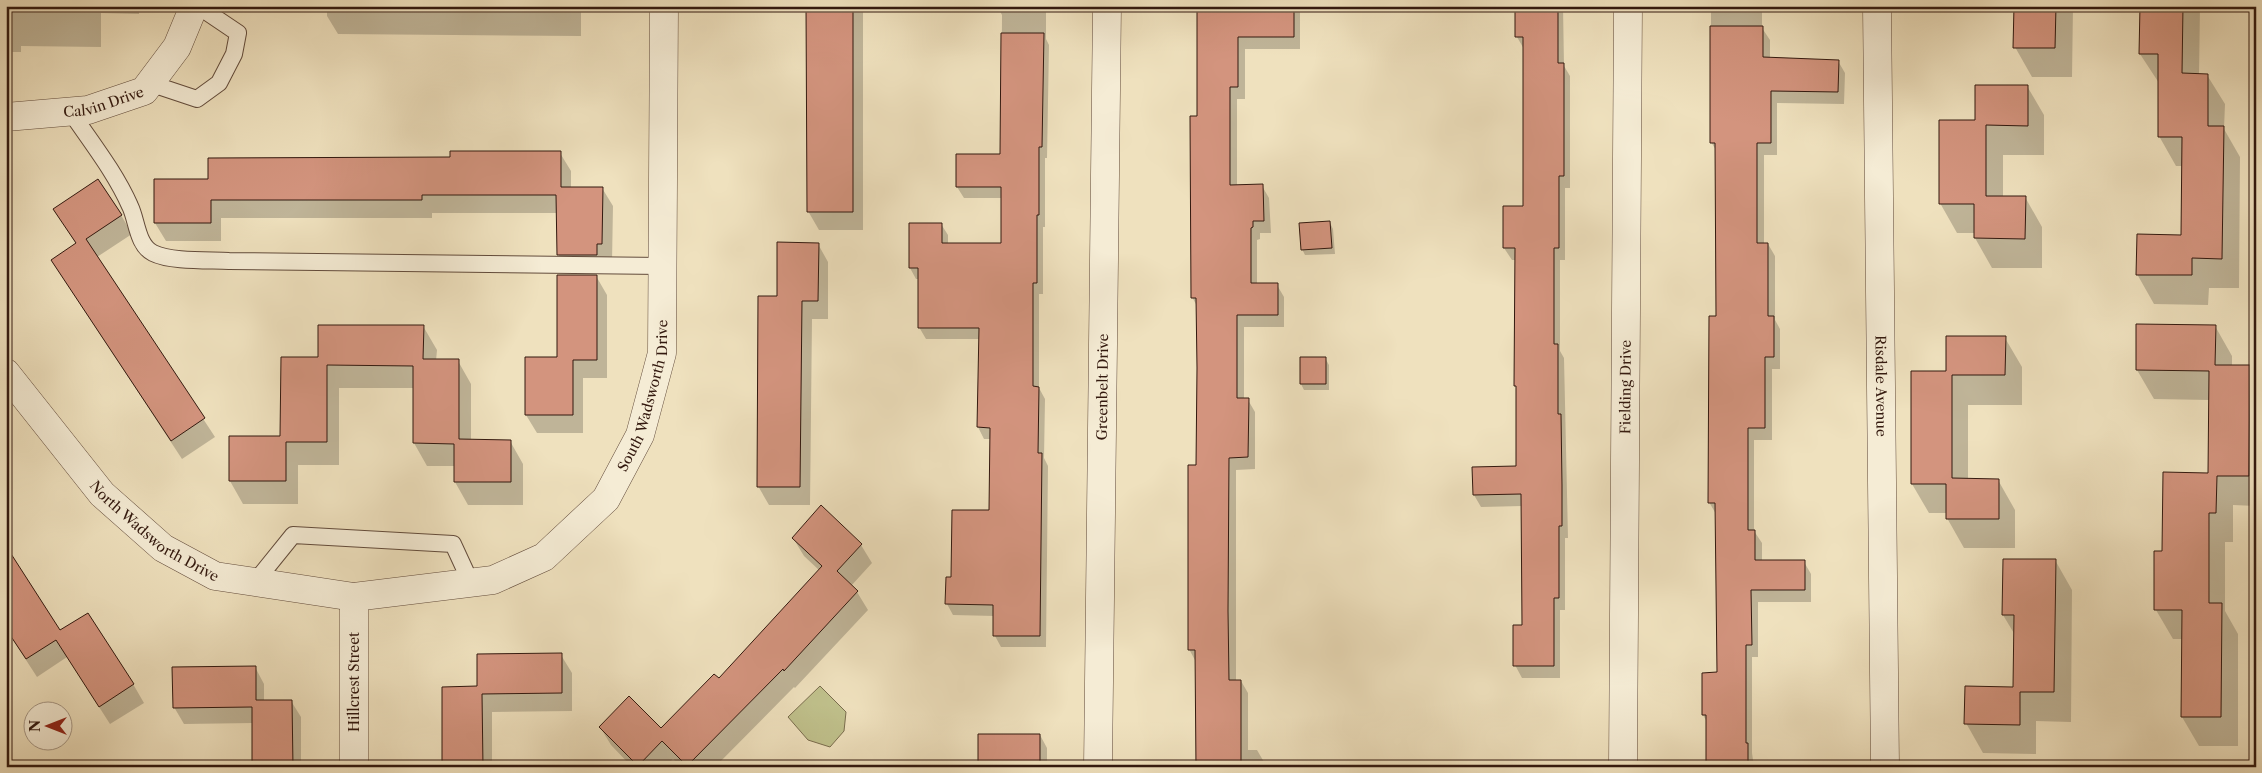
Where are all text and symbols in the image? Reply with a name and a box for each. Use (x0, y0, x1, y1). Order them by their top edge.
street label: Calvin Drive (63, 83, 146, 121)
street label: South Wadsworth Drive (613, 320, 671, 475)
street label: Greenbelt Drive (1093, 333, 1112, 441)
street label: Risdale Avenue (1871, 335, 1891, 437)
street label: Fielding Drive (1616, 340, 1635, 434)
street label: North Wadsworth Drive (86, 477, 222, 585)
street label: Hillcrest Street (345, 632, 363, 732)
north arrow (22, 700, 72, 750)
text: N (26, 720, 44, 732)

